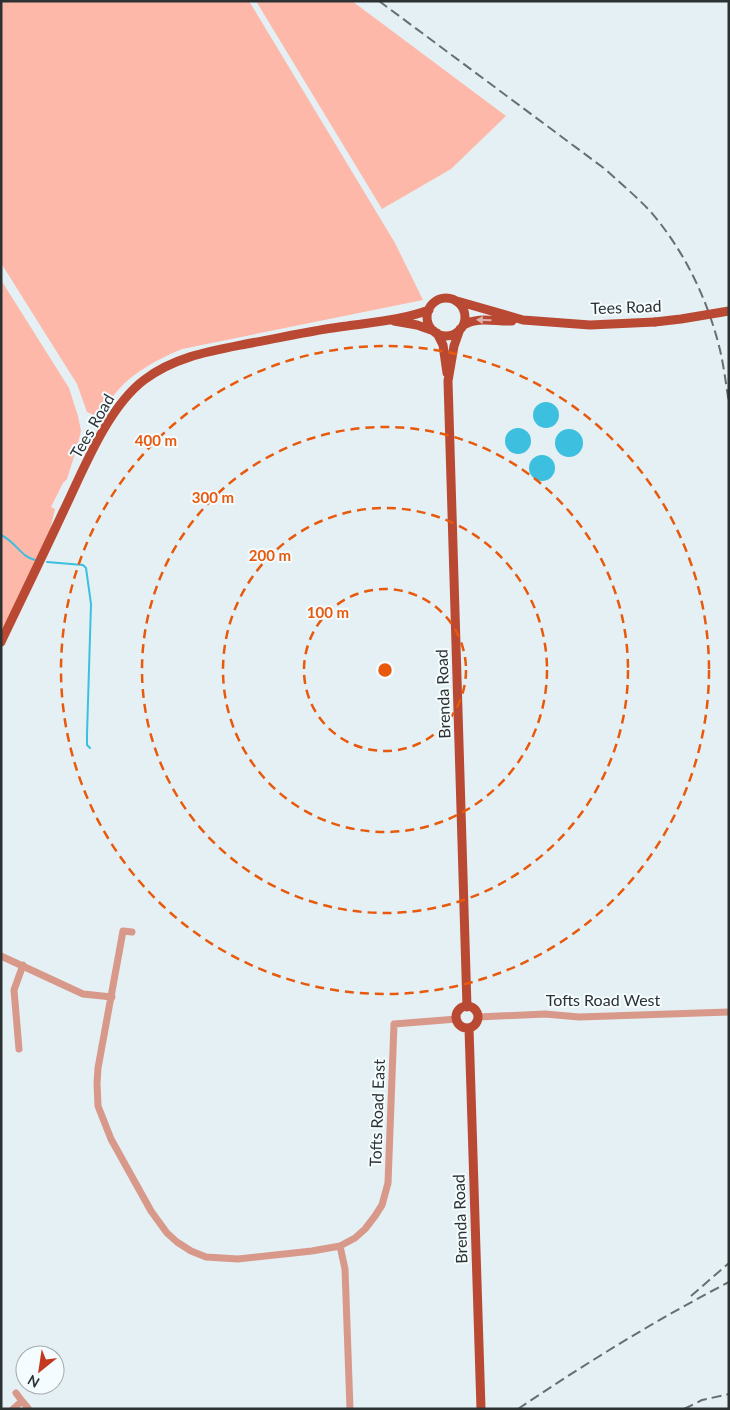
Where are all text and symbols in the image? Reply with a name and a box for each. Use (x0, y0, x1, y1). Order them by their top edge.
street label: Tees Road (590, 296, 662, 317)
one-way arrow (476, 316, 492, 324)
street label: Tees Road (66, 390, 118, 461)
text: 400 m (135, 431, 177, 449)
text: 300 m (192, 488, 234, 506)
text: 200 m (249, 546, 291, 564)
text: 100 m (307, 603, 349, 621)
street label: Brenda Road (431, 649, 454, 739)
centre of rings (376, 661, 394, 679)
street label: Tofts Road West (546, 990, 661, 1009)
street label: Tofts Road East (365, 1059, 388, 1167)
street label: Brenda Road (448, 1174, 471, 1264)
north arrow (15, 1345, 65, 1395)
text: N (24, 1372, 42, 1392)

